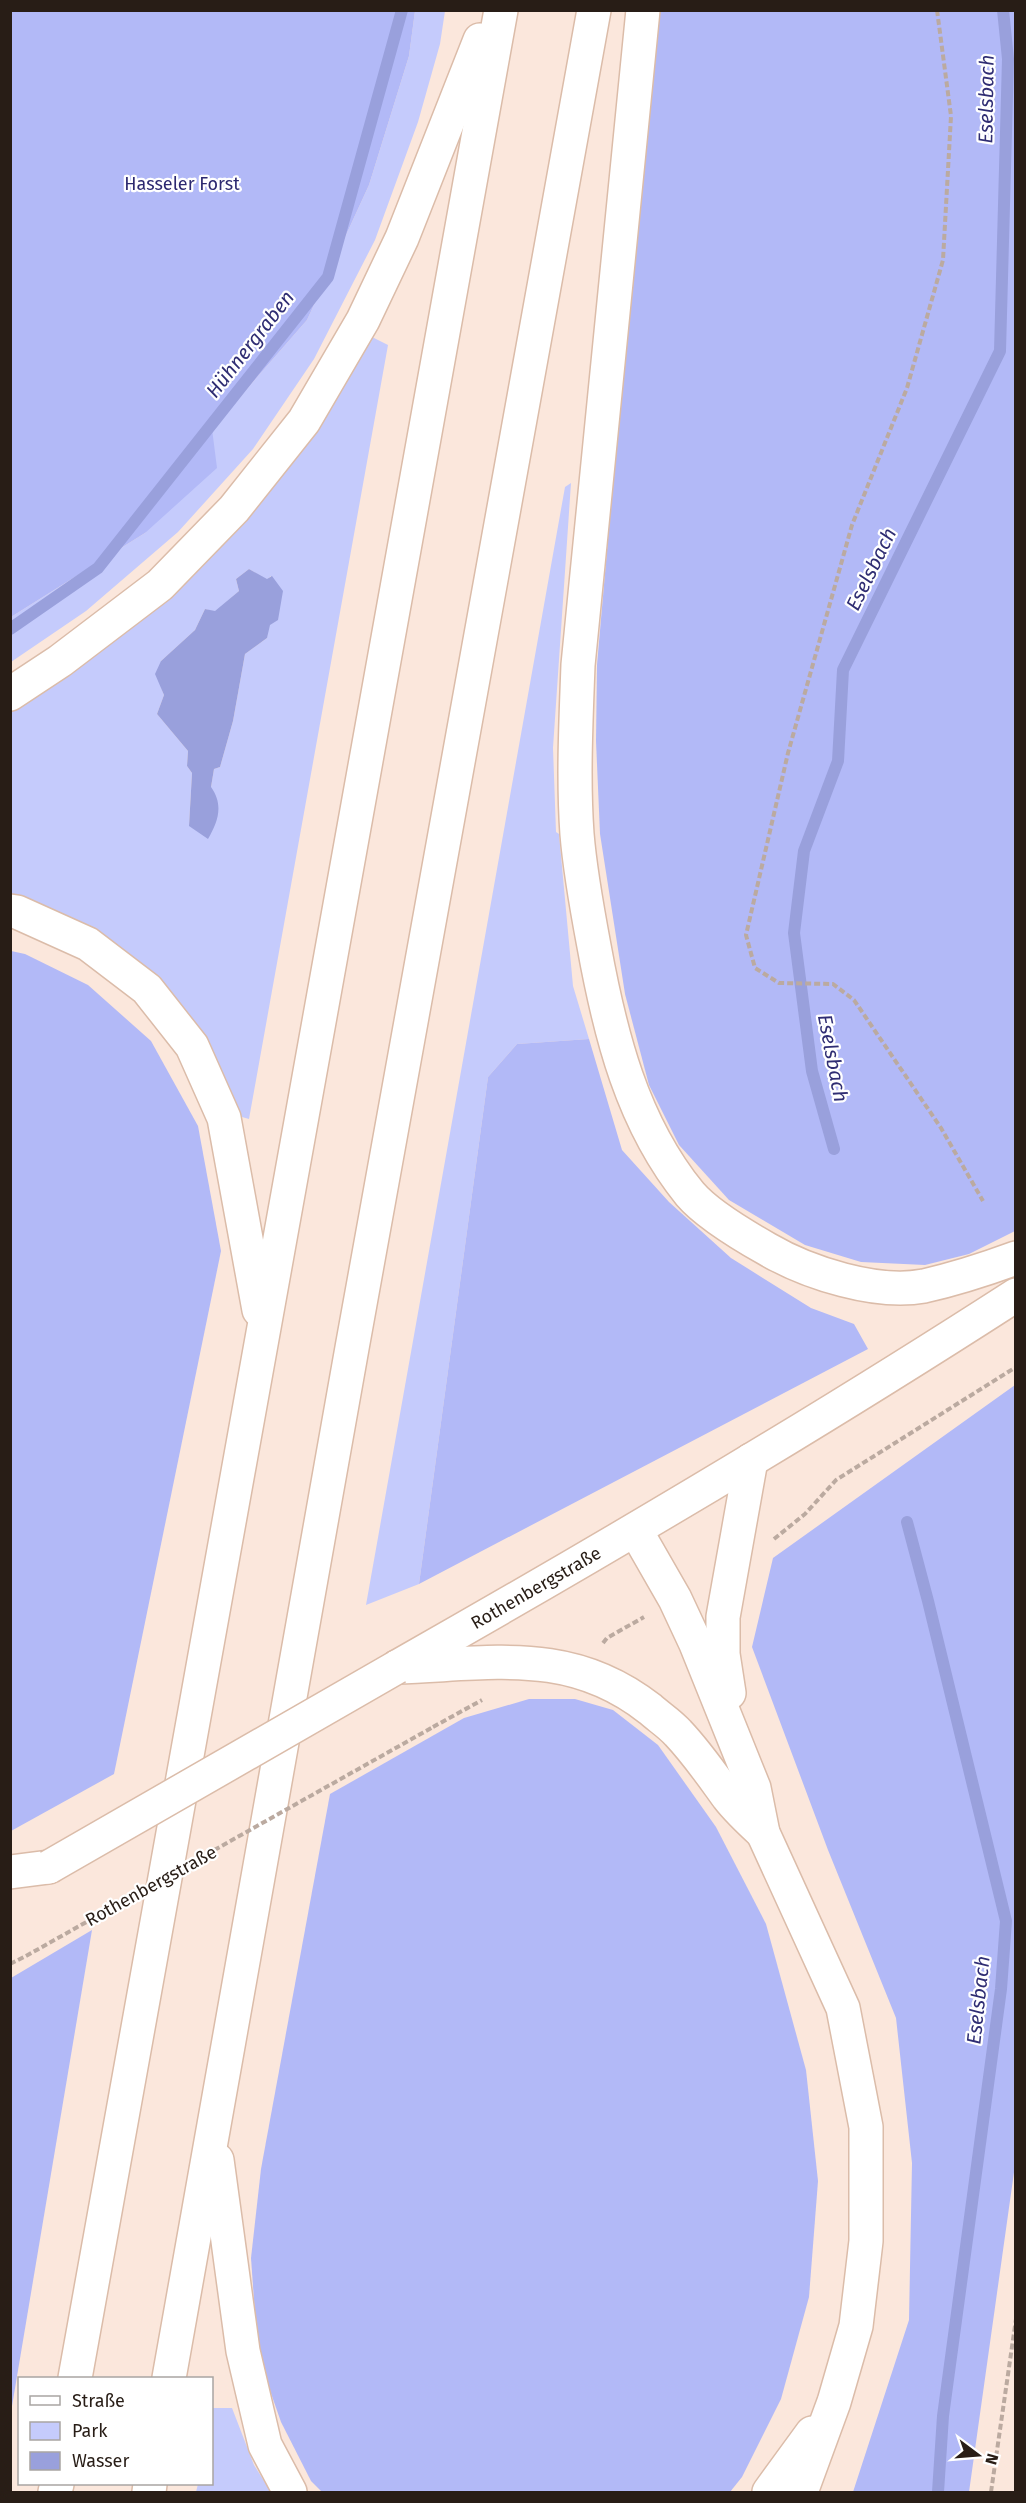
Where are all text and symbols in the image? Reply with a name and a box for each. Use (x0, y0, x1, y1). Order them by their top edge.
water label: Eselsbach (973, 54, 999, 144)
park label: Hasseler Forst (124, 173, 240, 195)
water label: Hühnergraben (201, 286, 299, 402)
water label: Eselsbach (841, 524, 901, 614)
water label: Eselsbach (813, 1012, 853, 1104)
street label: Rothenbergstraße (467, 1542, 605, 1634)
street label: Rothenbergstraße (82, 1841, 220, 1931)
water label: Eselsbach (961, 1954, 995, 2046)
legend (18, 2377, 213, 2485)
text: Straße (72, 2390, 125, 2412)
text: Park (72, 2420, 108, 2442)
north arrow (948, 2425, 1008, 2485)
text: Wasser (72, 2450, 129, 2472)
text: N (981, 2451, 1003, 2467)

